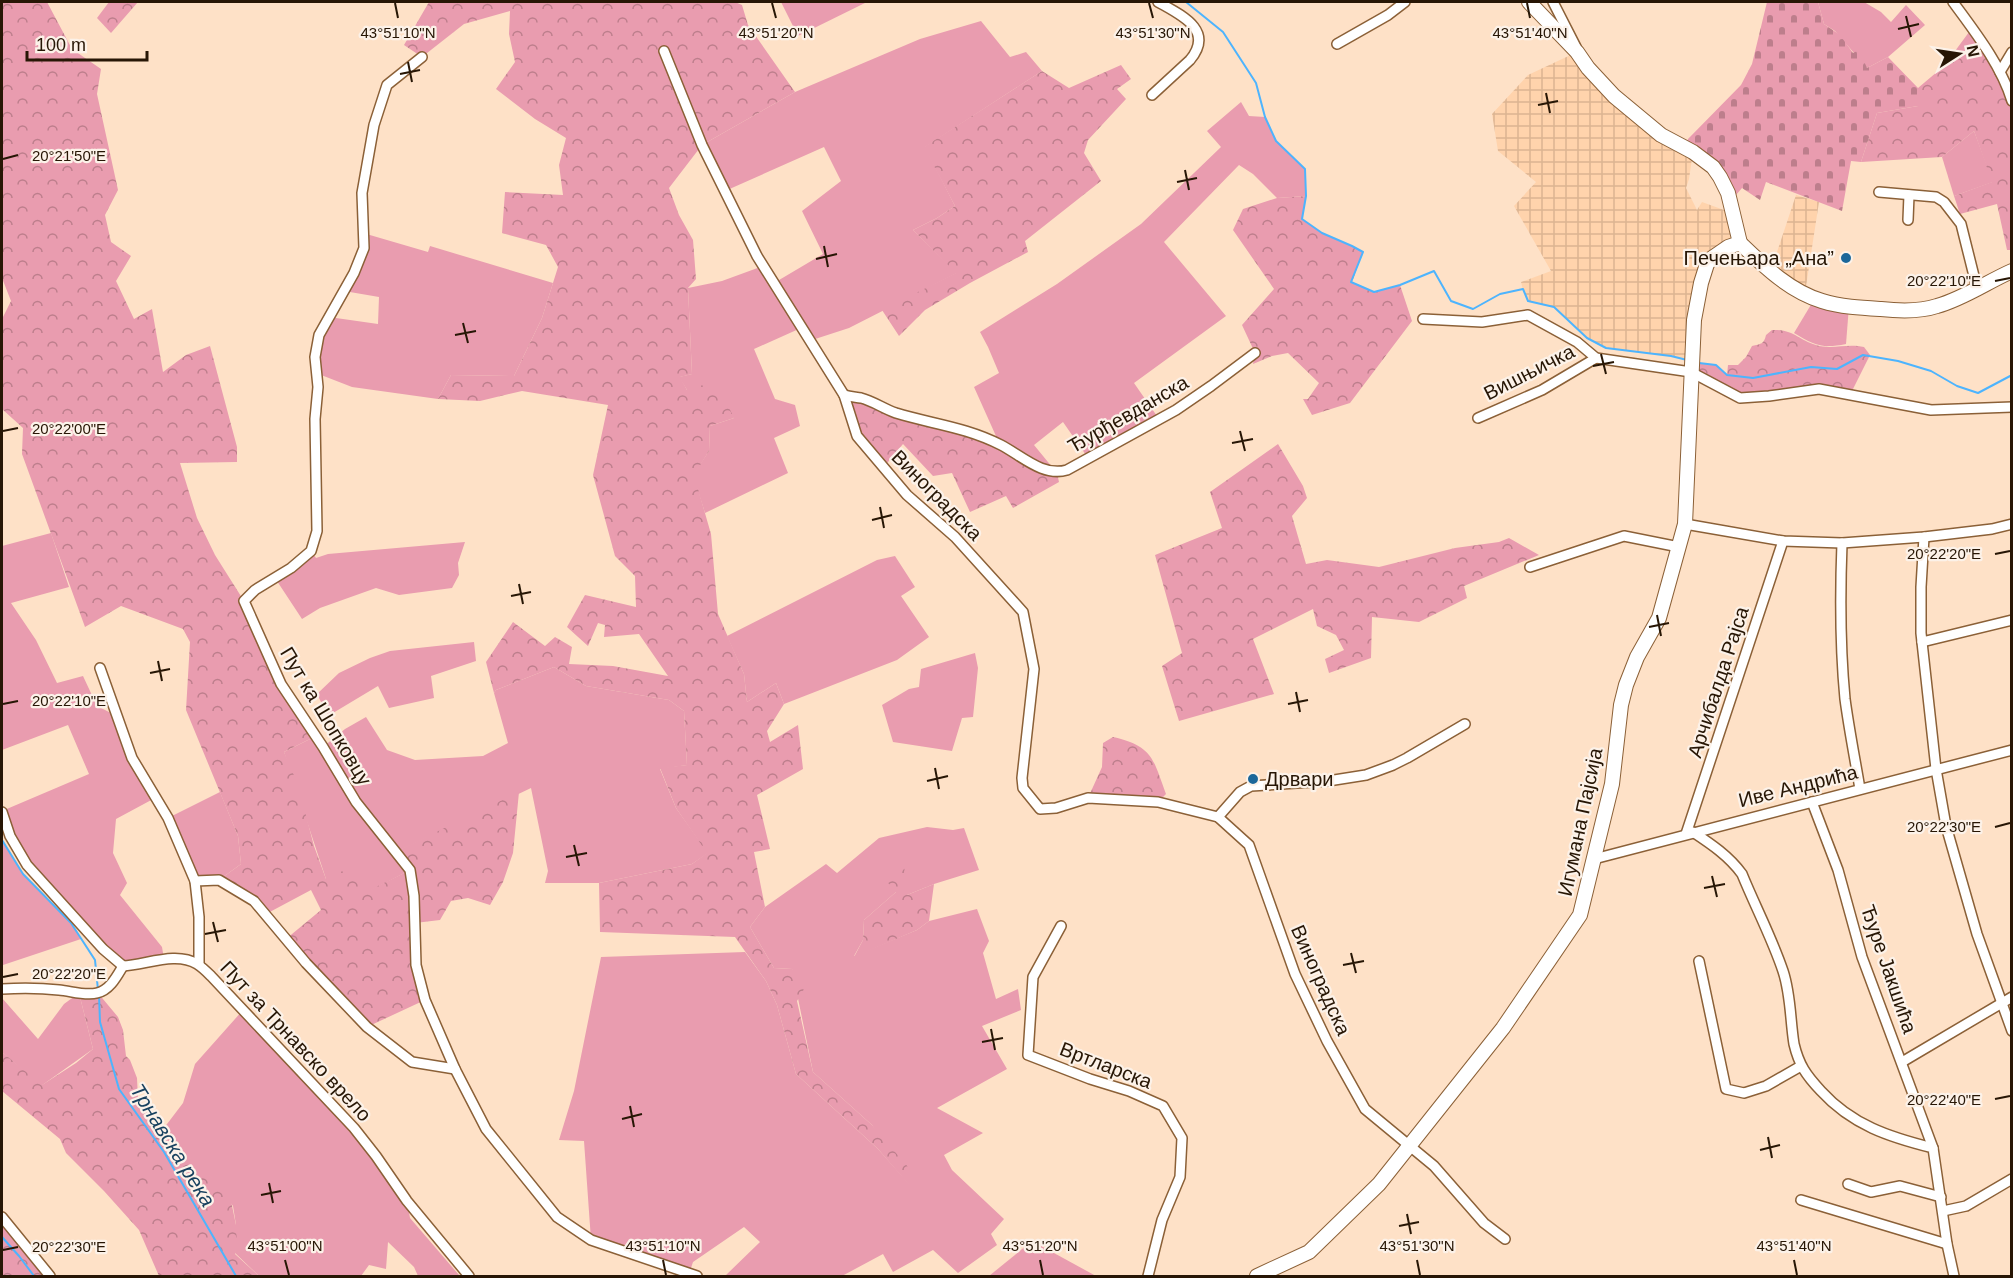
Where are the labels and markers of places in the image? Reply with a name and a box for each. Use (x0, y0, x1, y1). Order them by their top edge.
place label: Печењара „Ана” (1684, 247, 1834, 269)
marker: Печењара „Ана” (1839, 251, 1853, 265)
place label: Дрвари (1265, 768, 1334, 790)
marker: Дрвари (1246, 772, 1260, 786)

